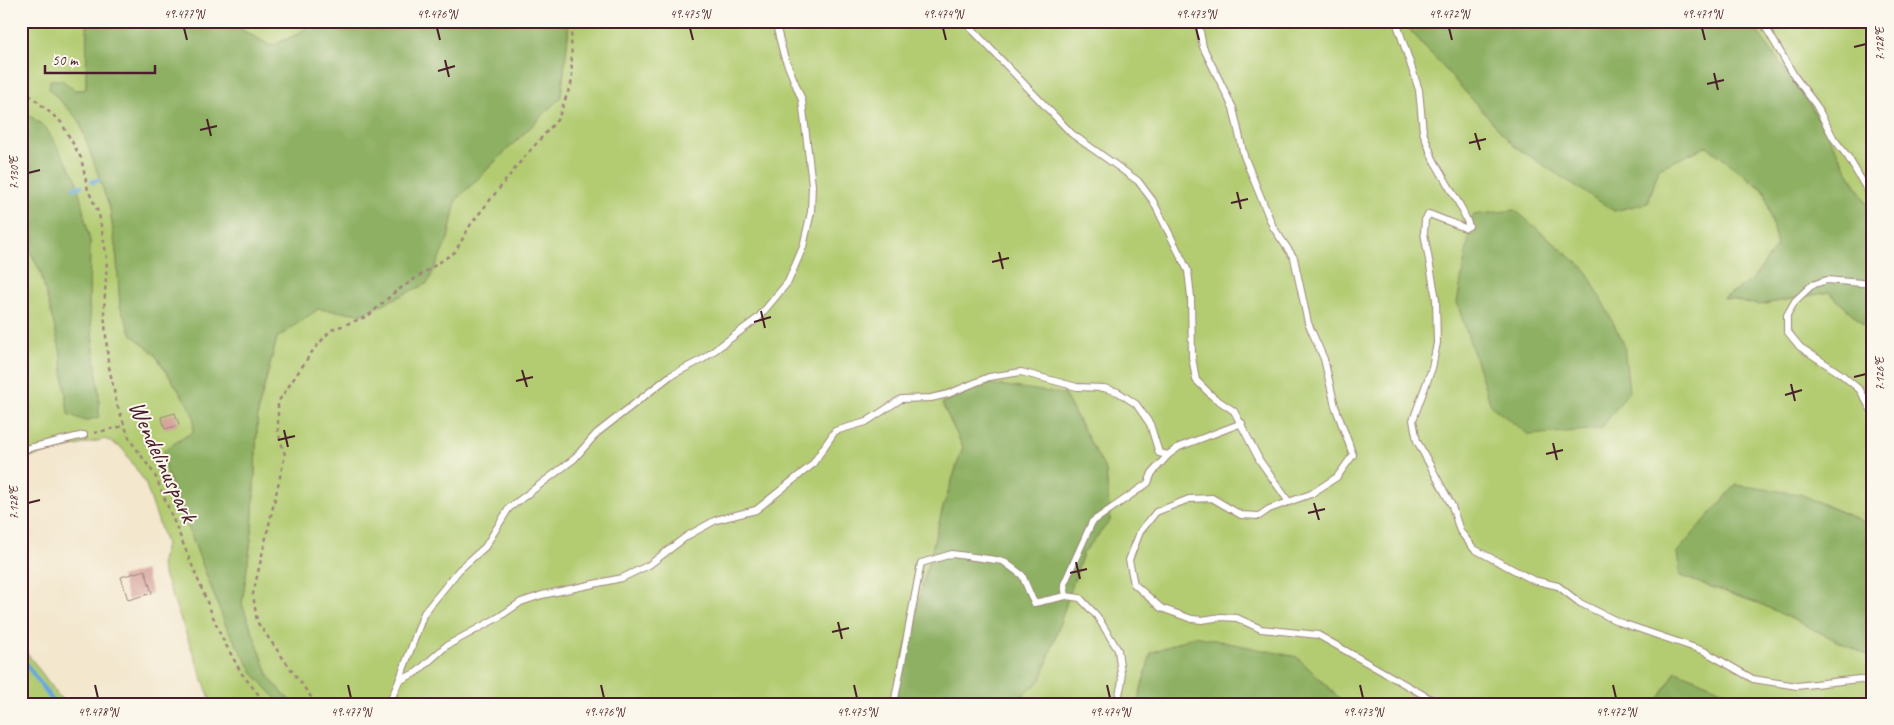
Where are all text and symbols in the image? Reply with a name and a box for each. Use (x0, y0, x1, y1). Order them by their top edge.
text: 49.477°N (164, 6, 206, 22)
text: 49.476°N (417, 6, 459, 22)
text: 49.475°N (670, 6, 712, 22)
text: 49.474°N (923, 6, 965, 22)
text: 49.473°N (1176, 6, 1218, 22)
text: 49.472°N (1429, 6, 1471, 22)
text: 49.471°N (1682, 6, 1724, 22)
text: 7.128°E (1872, 25, 1888, 61)
scale bar (45, 42, 155, 74)
text: 50 m (52, 51, 79, 70)
text: 7.130°E (6, 154, 22, 190)
text: 7.126°E (1872, 355, 1888, 391)
street label: Wendelinuspark (121, 395, 206, 529)
text: 7.128°E (6, 484, 22, 520)
text: 49.478°N (78, 704, 120, 720)
text: 49.477°N (331, 704, 373, 720)
text: 49.476°N (584, 704, 626, 720)
text: 49.475°N (837, 704, 879, 720)
text: 49.474°N (1090, 704, 1132, 720)
text: 49.473°N (1343, 704, 1385, 720)
text: 49.472°N (1596, 704, 1638, 720)

